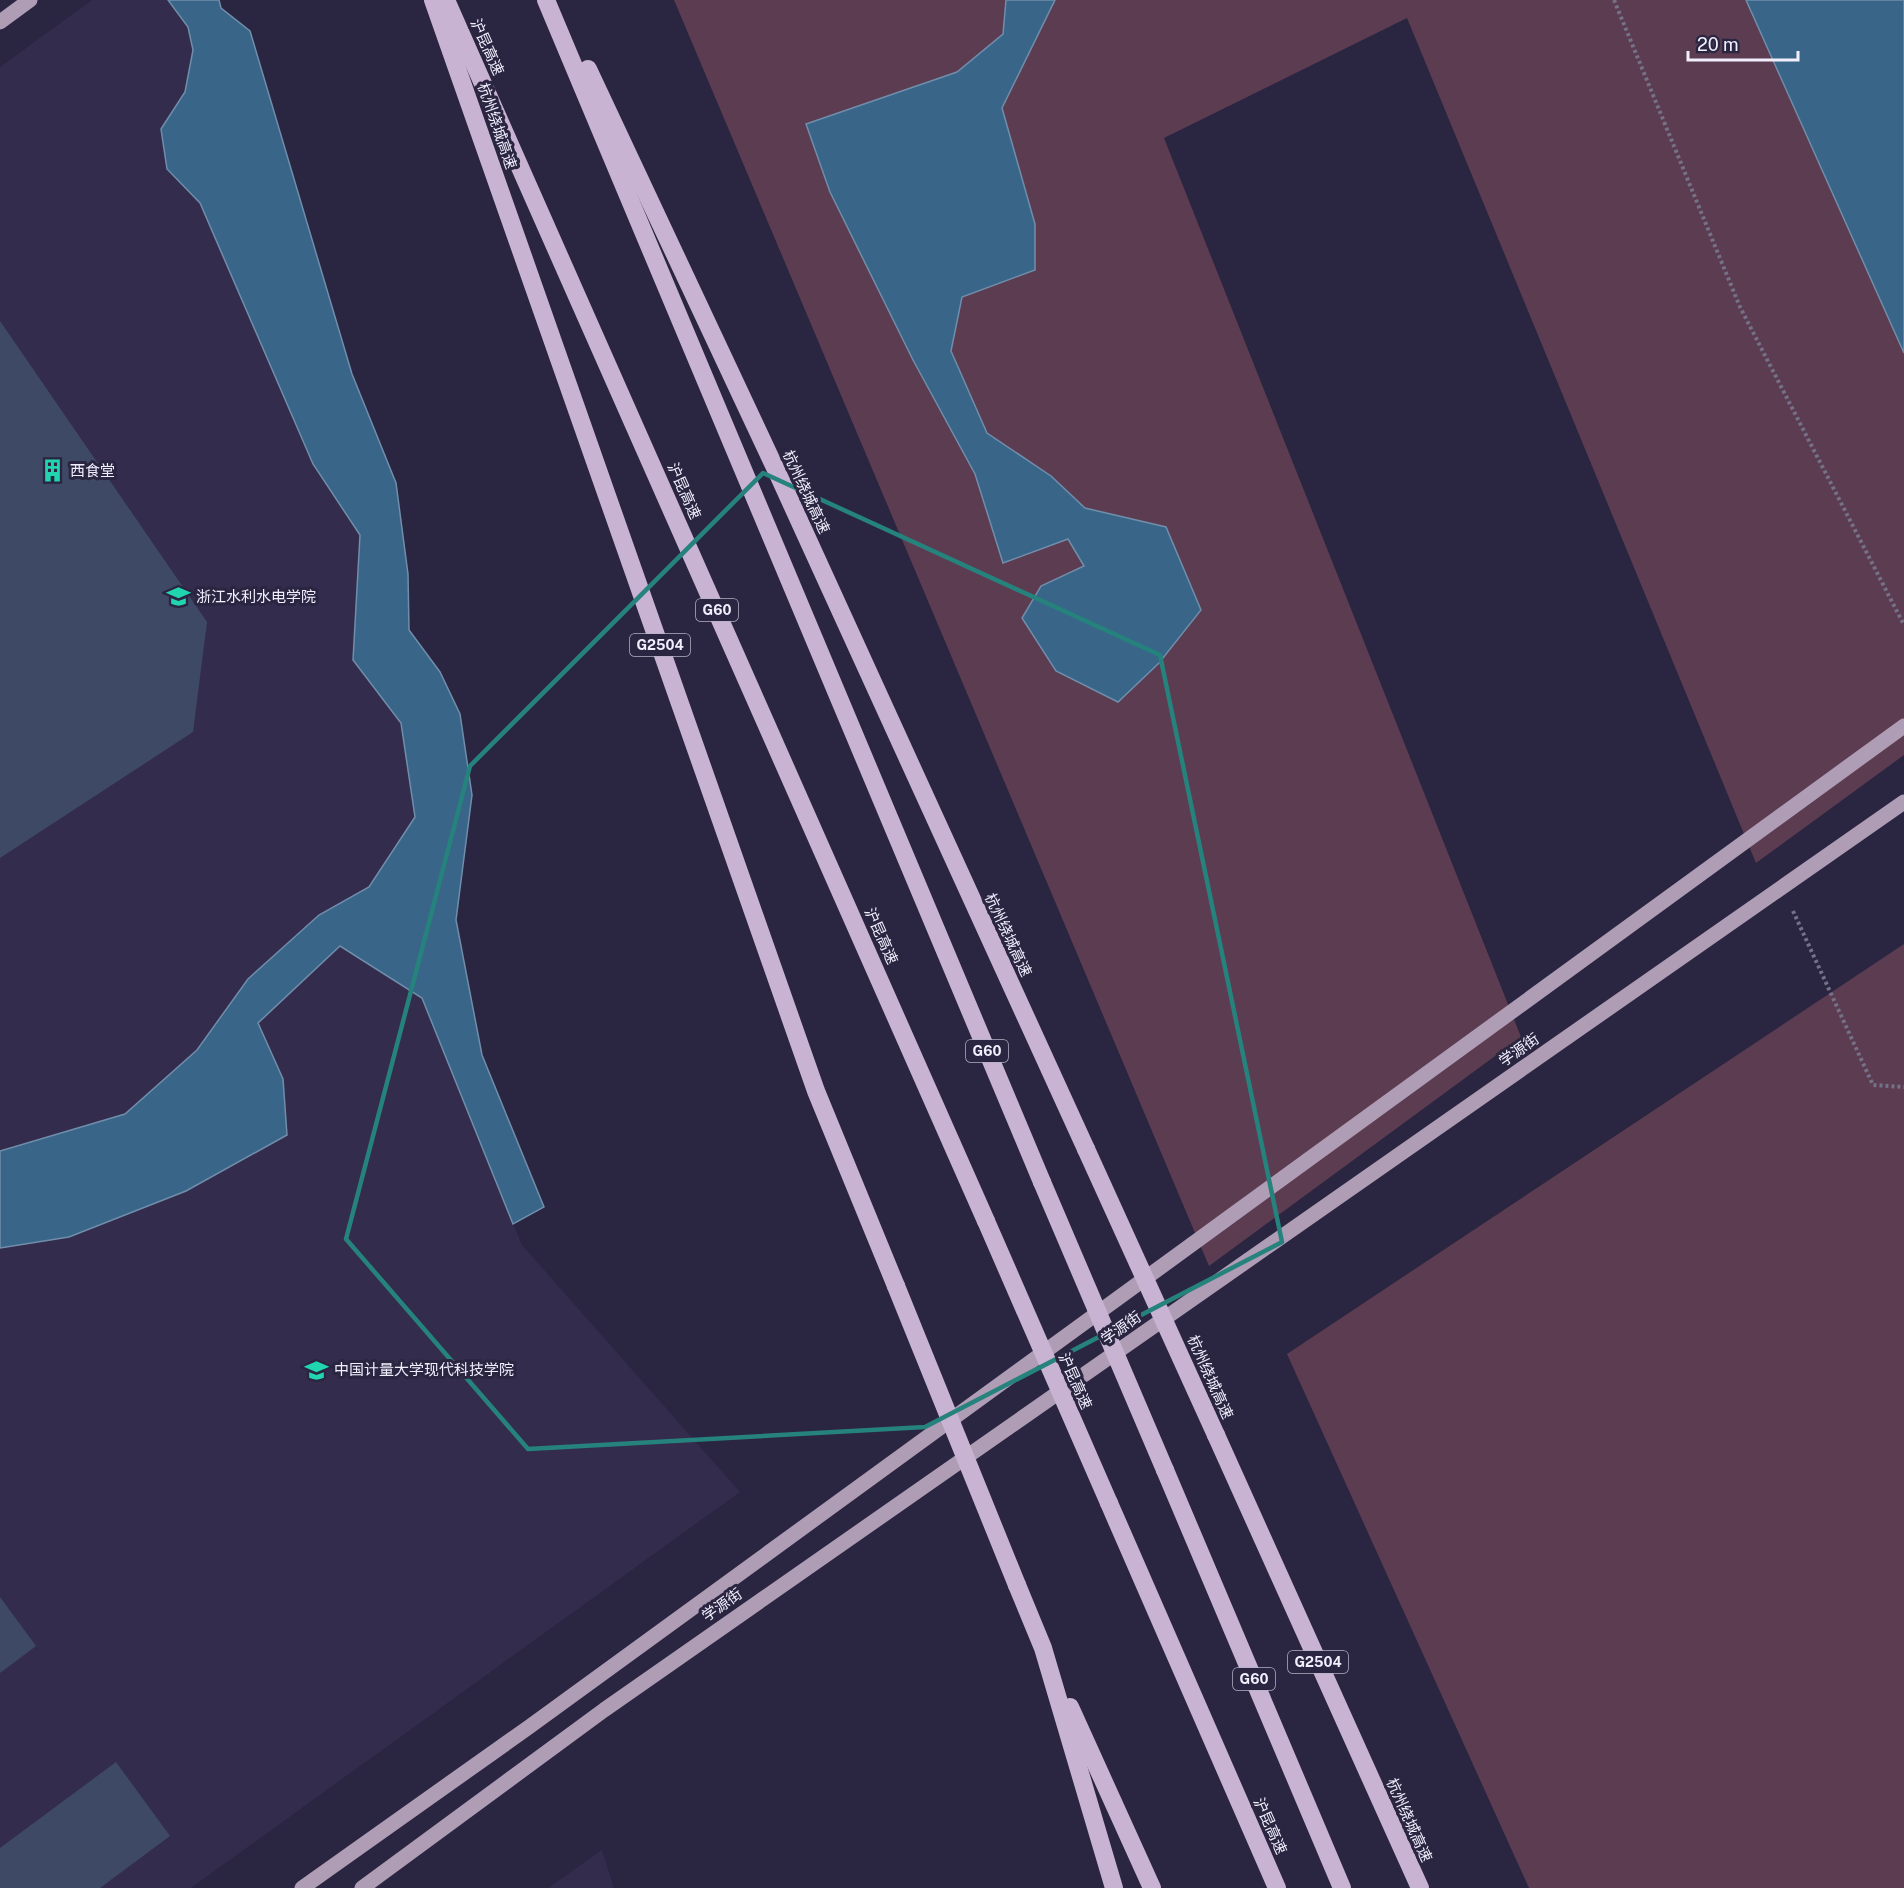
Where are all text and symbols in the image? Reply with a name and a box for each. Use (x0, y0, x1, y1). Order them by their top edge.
street label: 沪昆高速 (467, 16, 507, 78)
scale bar (1688, 24, 1798, 62)
text: 20 m (1697, 34, 1739, 55)
street label: 杭州绕城高速 (475, 81, 520, 171)
street label: 杭州绕城高速 (780, 447, 833, 536)
building icon: 西食堂 (39, 458, 65, 484)
street label: 沪昆高速 (664, 460, 704, 522)
place label: 西食堂 (70, 462, 115, 479)
school or university icon: 浙江水利水电学院 (165, 584, 191, 610)
place label: 浙江水利水电学院 (196, 588, 316, 605)
road number: G60 (696, 599, 738, 621)
road number: G2504 (630, 634, 690, 656)
street label: 杭州绕城高速 (982, 890, 1035, 979)
street label: 沪昆高速 (861, 905, 901, 967)
street label: 学源街 (1495, 1030, 1542, 1069)
road number: G60 (966, 1040, 1008, 1062)
street label: 学源街 (1097, 1308, 1144, 1347)
street label: 杭州绕城高速 (1184, 1332, 1237, 1421)
street label: 沪昆高速 (1055, 1350, 1095, 1412)
school or university icon: 中国计量大学现代科技学院 (303, 1357, 329, 1383)
place label: 中国计量大学现代科技学院 (334, 1361, 514, 1378)
street label: 学源街 (698, 1585, 745, 1624)
road number: G2504 (1288, 1651, 1348, 1673)
road number: G60 (1233, 1668, 1275, 1690)
street label: 杭州绕城高速 (1383, 1775, 1436, 1864)
street label: 沪昆高速 (1250, 1795, 1290, 1857)

